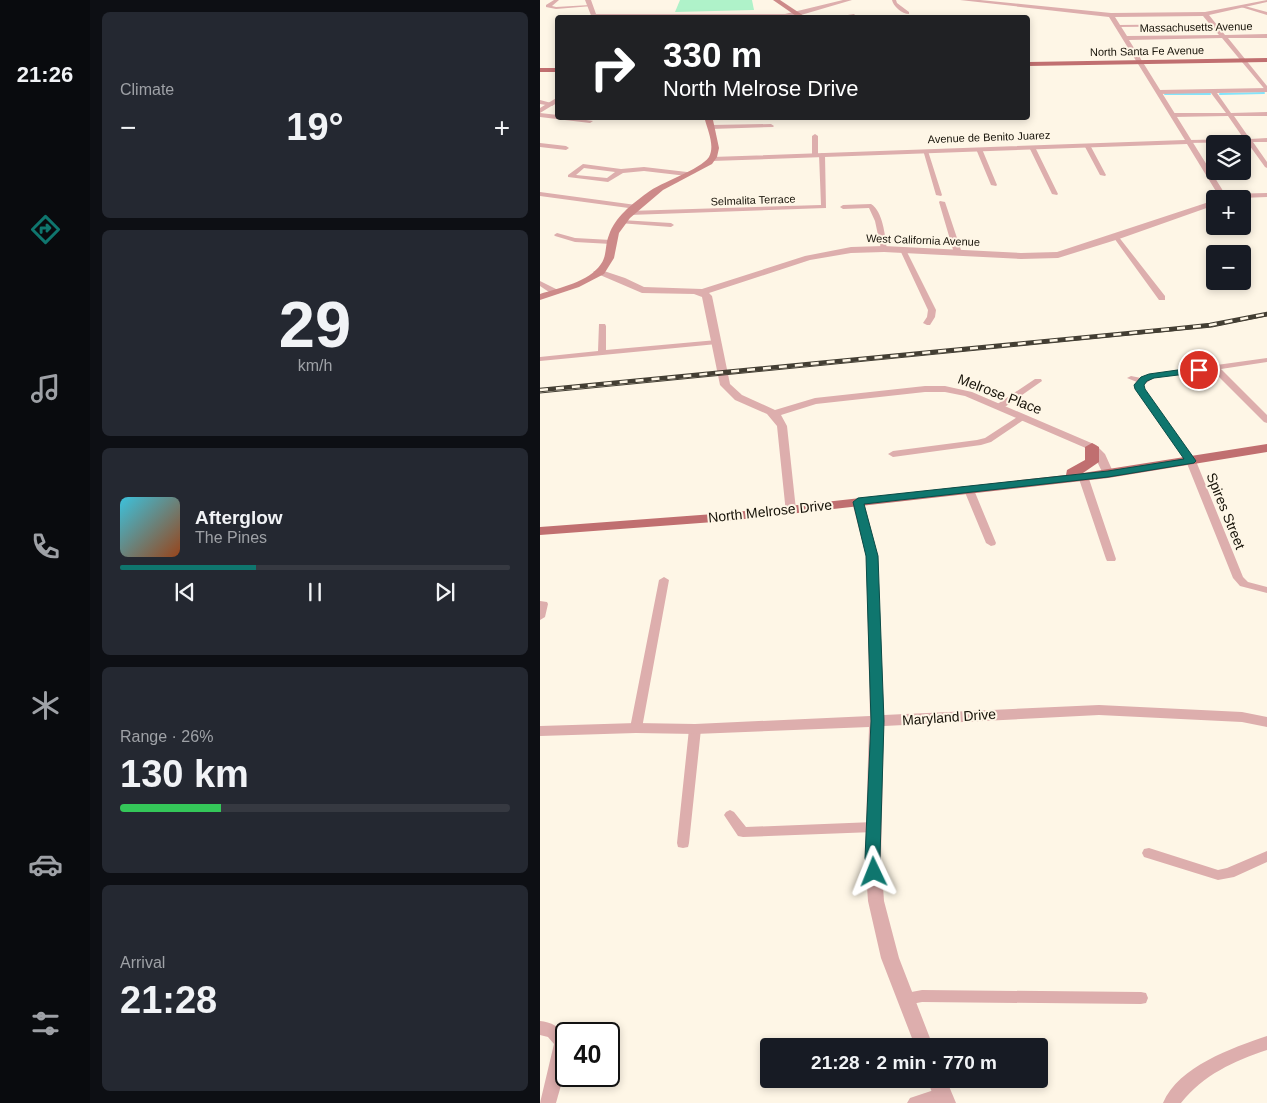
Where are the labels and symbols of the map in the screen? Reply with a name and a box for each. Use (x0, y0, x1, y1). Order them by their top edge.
street label: Massachusetts Avenue (1139, 20, 1253, 34)
street label: North Santa Fe Avenue (1090, 44, 1204, 58)
street label: Avenue de Benito Juarez (927, 129, 1051, 145)
street label: Selmalita Terrace (710, 193, 796, 207)
street label: West California Avenue (866, 232, 980, 248)
pin (1178, 349, 1220, 391)
street label: Melrose Place (956, 371, 1044, 417)
street label: Spires Street (1203, 470, 1249, 552)
street label: North Melrose Drive (707, 497, 833, 525)
street label: Maryland Drive (901, 706, 997, 728)
position arrow (847, 845, 899, 897)
speed limit sign: 40 (555, 1022, 620, 1087)

